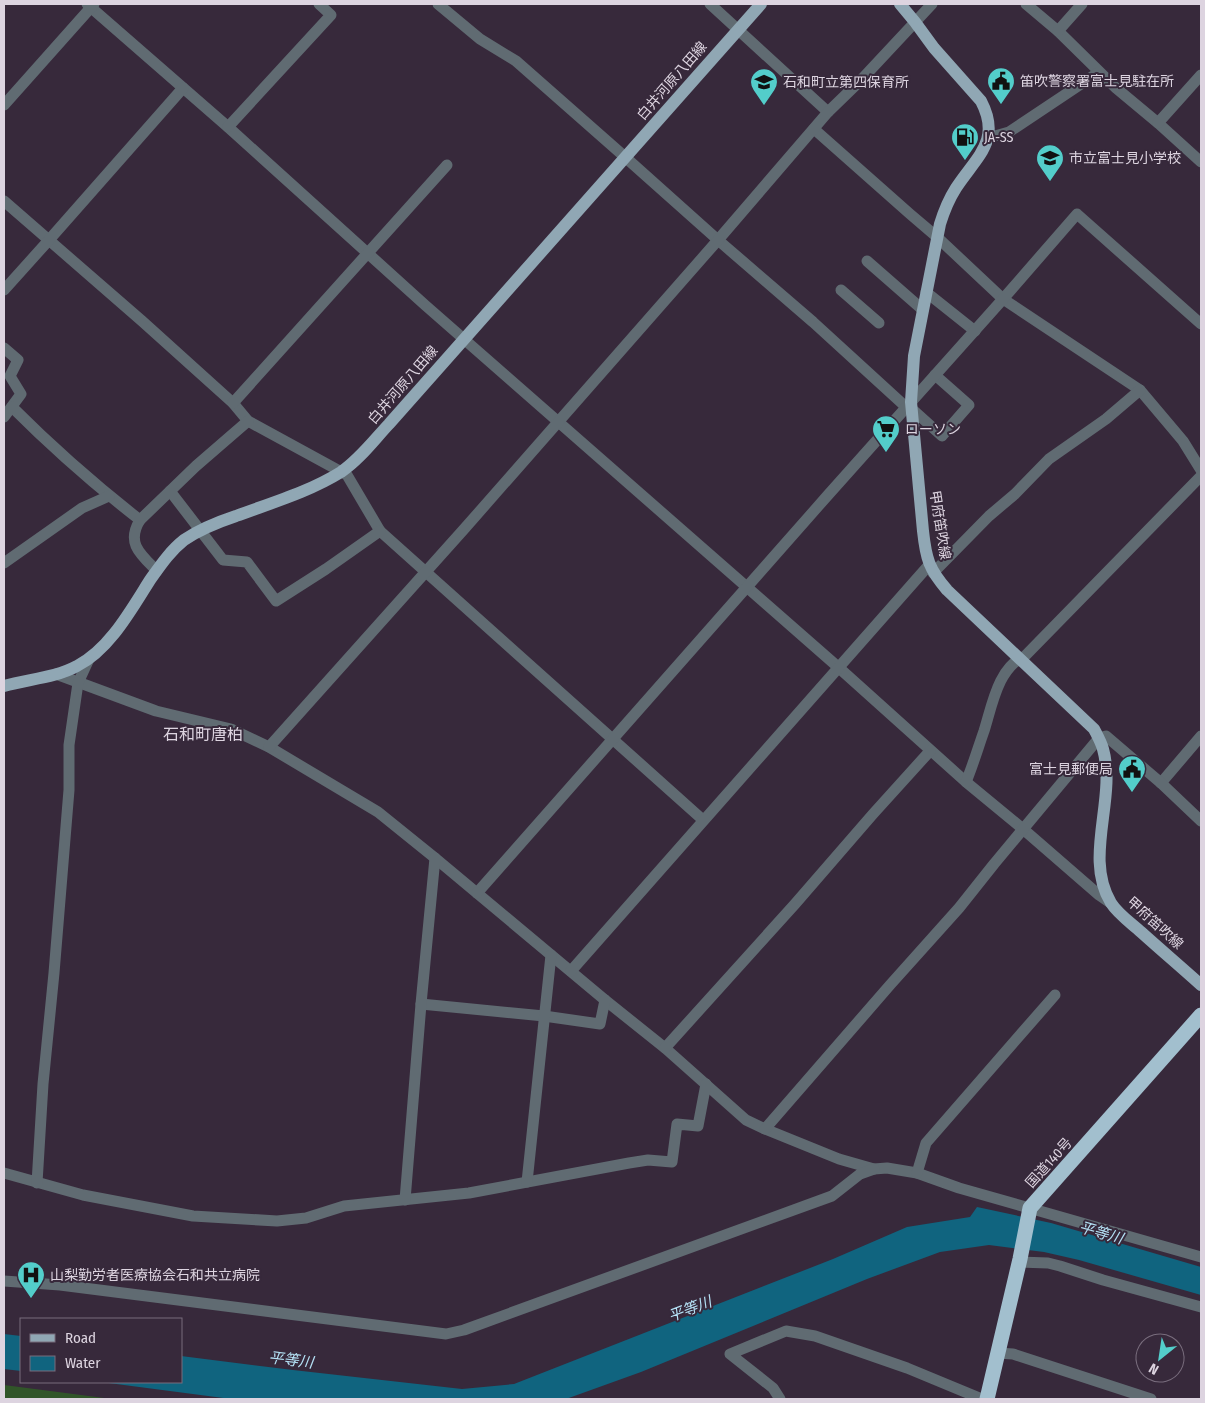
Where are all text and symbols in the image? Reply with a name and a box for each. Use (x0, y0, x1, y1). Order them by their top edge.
street label: 白井河原八田線 (633, 38, 711, 124)
public building icon: 笛吹警察署富士見駐在所 (986, 66, 1016, 105)
school or university icon: 石和町立第四保育所 (749, 67, 779, 106)
place label: 笛吹警察署富士見駐在所 (1020, 73, 1174, 90)
place label: 石和町立第四保育所 (783, 74, 909, 91)
fuel station icon: JA-SS (950, 122, 980, 161)
place label: JA-SS (984, 129, 1013, 146)
school or university icon: 市立富士見小学校 (1035, 143, 1065, 182)
place label: 市立富士見小学校 (1069, 150, 1181, 167)
street label: 白井河原八田線 (364, 342, 442, 428)
supermarket icon: ローソン (871, 414, 901, 453)
place label: ローソン (905, 421, 961, 438)
street label: 甲府笛吹線 (926, 489, 954, 561)
district label: 石和町唐柏 (163, 725, 243, 744)
public building icon: 富士見郵便局 (1117, 754, 1147, 793)
place label: 富士見郵便局 (1029, 761, 1113, 778)
street label: 甲府笛吹線 (1123, 893, 1187, 953)
street label: 国道140号 (1022, 1134, 1076, 1192)
water label: 平等川 (1077, 1218, 1127, 1248)
hospital icon: 山梨勤労者医療協会石和共立病院 (16, 1260, 46, 1299)
place label: 山梨勤労者医療協会石和共立病院 (50, 1267, 260, 1284)
water label: 平等川 (666, 1292, 716, 1325)
legend (20, 1318, 182, 1383)
text: Road (65, 1329, 96, 1347)
north arrow (1135, 1333, 1185, 1383)
water label: 平等川 (268, 1348, 316, 1372)
text: Water (65, 1354, 101, 1372)
text: N (1146, 1359, 1162, 1378)

